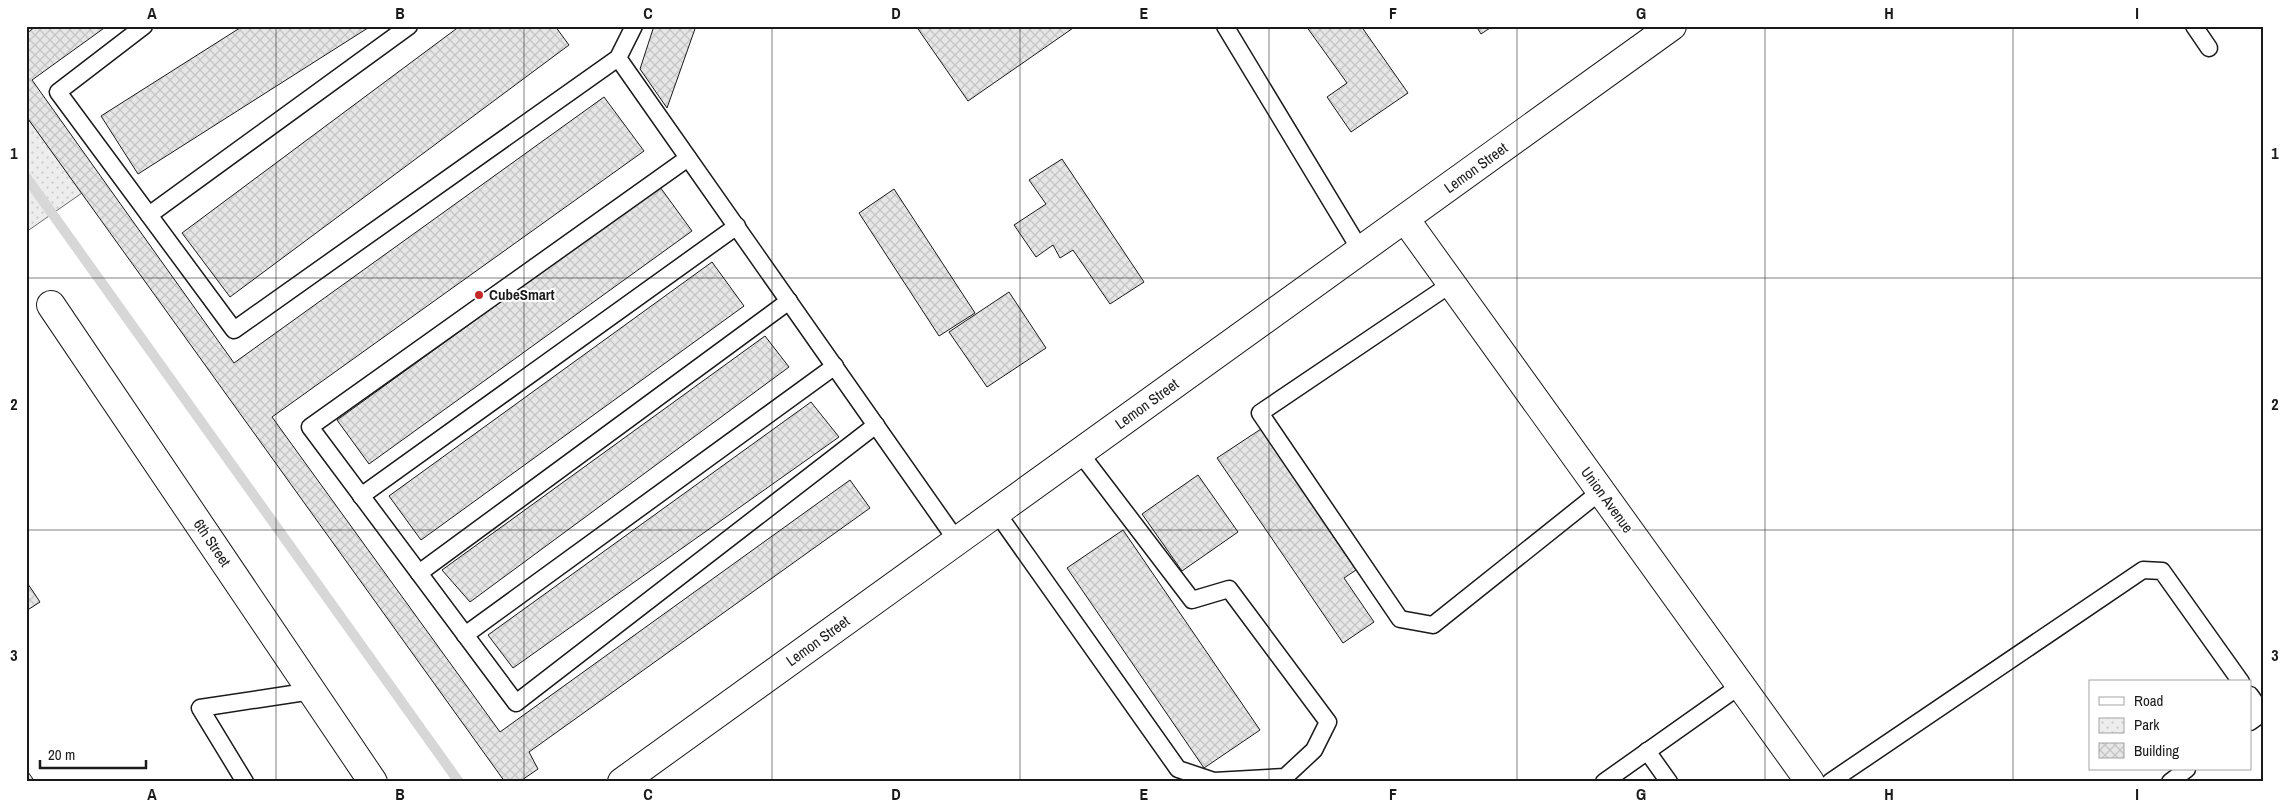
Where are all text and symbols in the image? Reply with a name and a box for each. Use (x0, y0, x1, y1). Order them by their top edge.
text: A (147, 2, 157, 24)
text: B (395, 2, 405, 24)
text: C (643, 2, 653, 24)
text: D (891, 2, 901, 24)
text: E (1140, 2, 1149, 24)
text: F (1389, 2, 1397, 24)
text: G (1636, 2, 1646, 24)
text: H (1884, 2, 1894, 24)
text: I (2135, 2, 2139, 24)
street label: Lemon Street (1440, 137, 1512, 198)
text: 1 (10, 142, 18, 164)
text: 1 (2271, 142, 2279, 164)
place label: CubeSmart (489, 284, 555, 305)
marker: CubeSmart (473, 289, 485, 301)
street label: Lemon Street (1111, 373, 1183, 434)
text: 2 (10, 393, 18, 415)
text: 2 (2271, 393, 2279, 415)
street label: Union Avenue (1576, 462, 1639, 537)
street label: 6th Street (189, 515, 236, 571)
street label: Lemon Street (782, 610, 854, 671)
text: 3 (10, 644, 18, 666)
text: 3 (2271, 644, 2279, 666)
legend (2089, 680, 2252, 770)
text: Road (2134, 690, 2163, 711)
text: Park (2134, 714, 2160, 735)
scale bar (40, 738, 146, 770)
text: Building (2134, 740, 2179, 761)
text: 20 m (48, 744, 75, 765)
text: A (147, 783, 157, 805)
text: B (395, 783, 405, 805)
text: C (643, 783, 653, 805)
text: D (891, 783, 901, 805)
text: E (1140, 783, 1149, 805)
text: F (1389, 783, 1397, 805)
text: G (1636, 783, 1646, 805)
text: H (1884, 783, 1894, 805)
text: I (2135, 783, 2139, 805)

